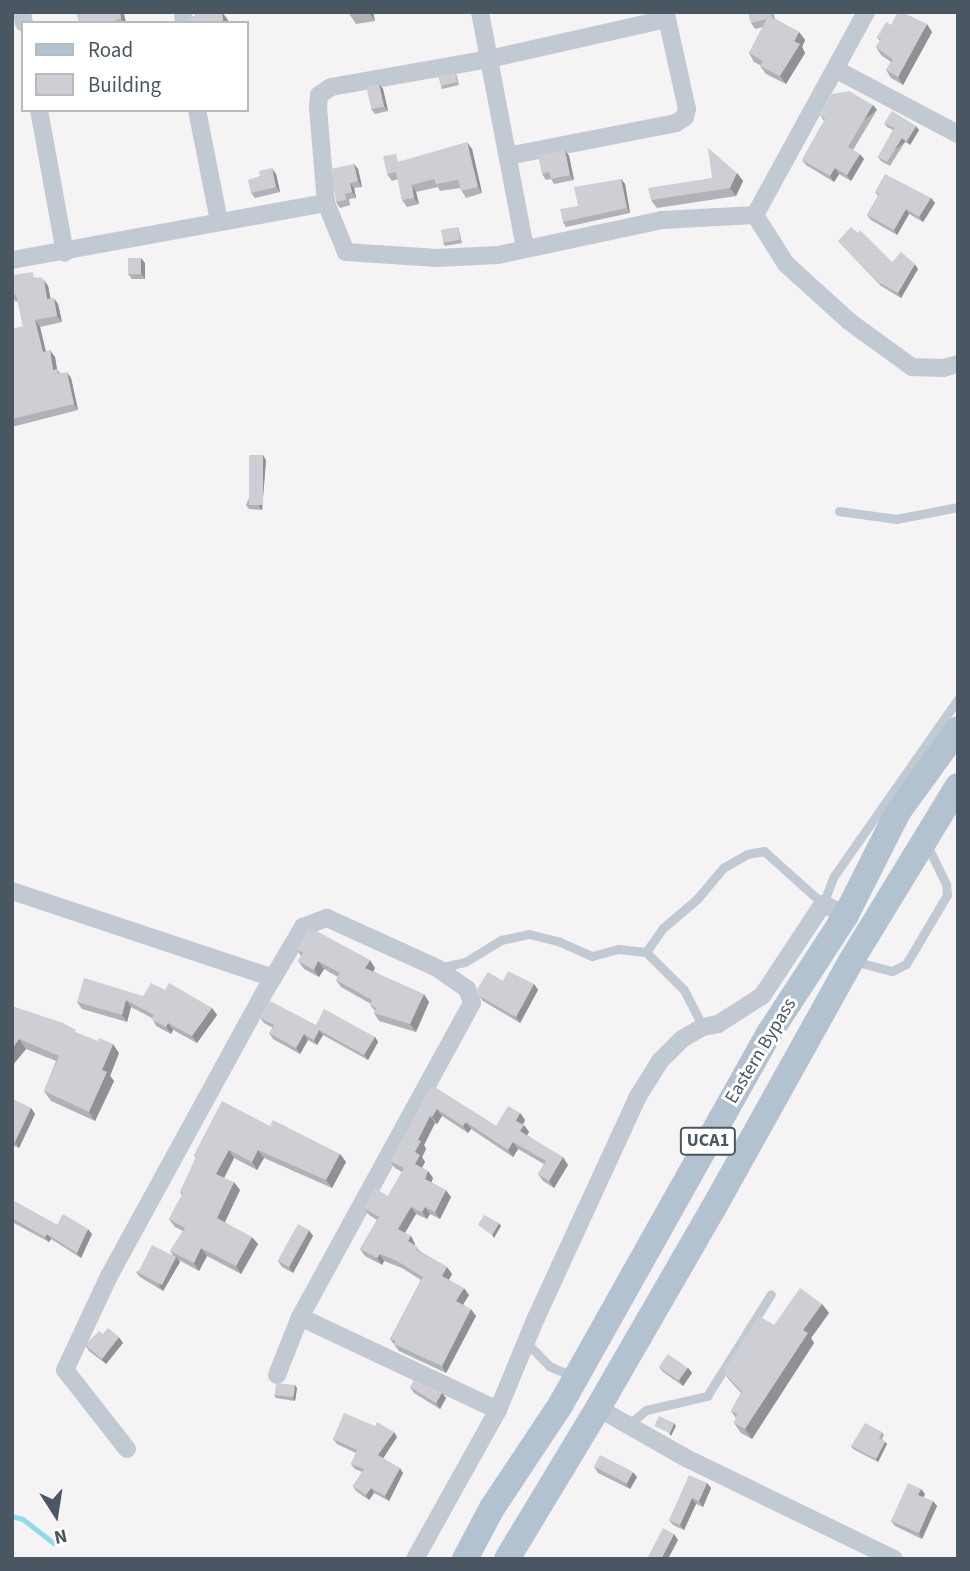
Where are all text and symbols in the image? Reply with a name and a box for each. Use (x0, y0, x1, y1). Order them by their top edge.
legend (21, 21, 248, 112)
text: Road (88, 35, 133, 65)
text: Building (88, 70, 161, 100)
street label: Eastern Bypass (721, 994, 801, 1108)
road number: UCA1 (678, 1126, 738, 1156)
north arrow (21, 1480, 91, 1550)
text: N (51, 1522, 69, 1551)

